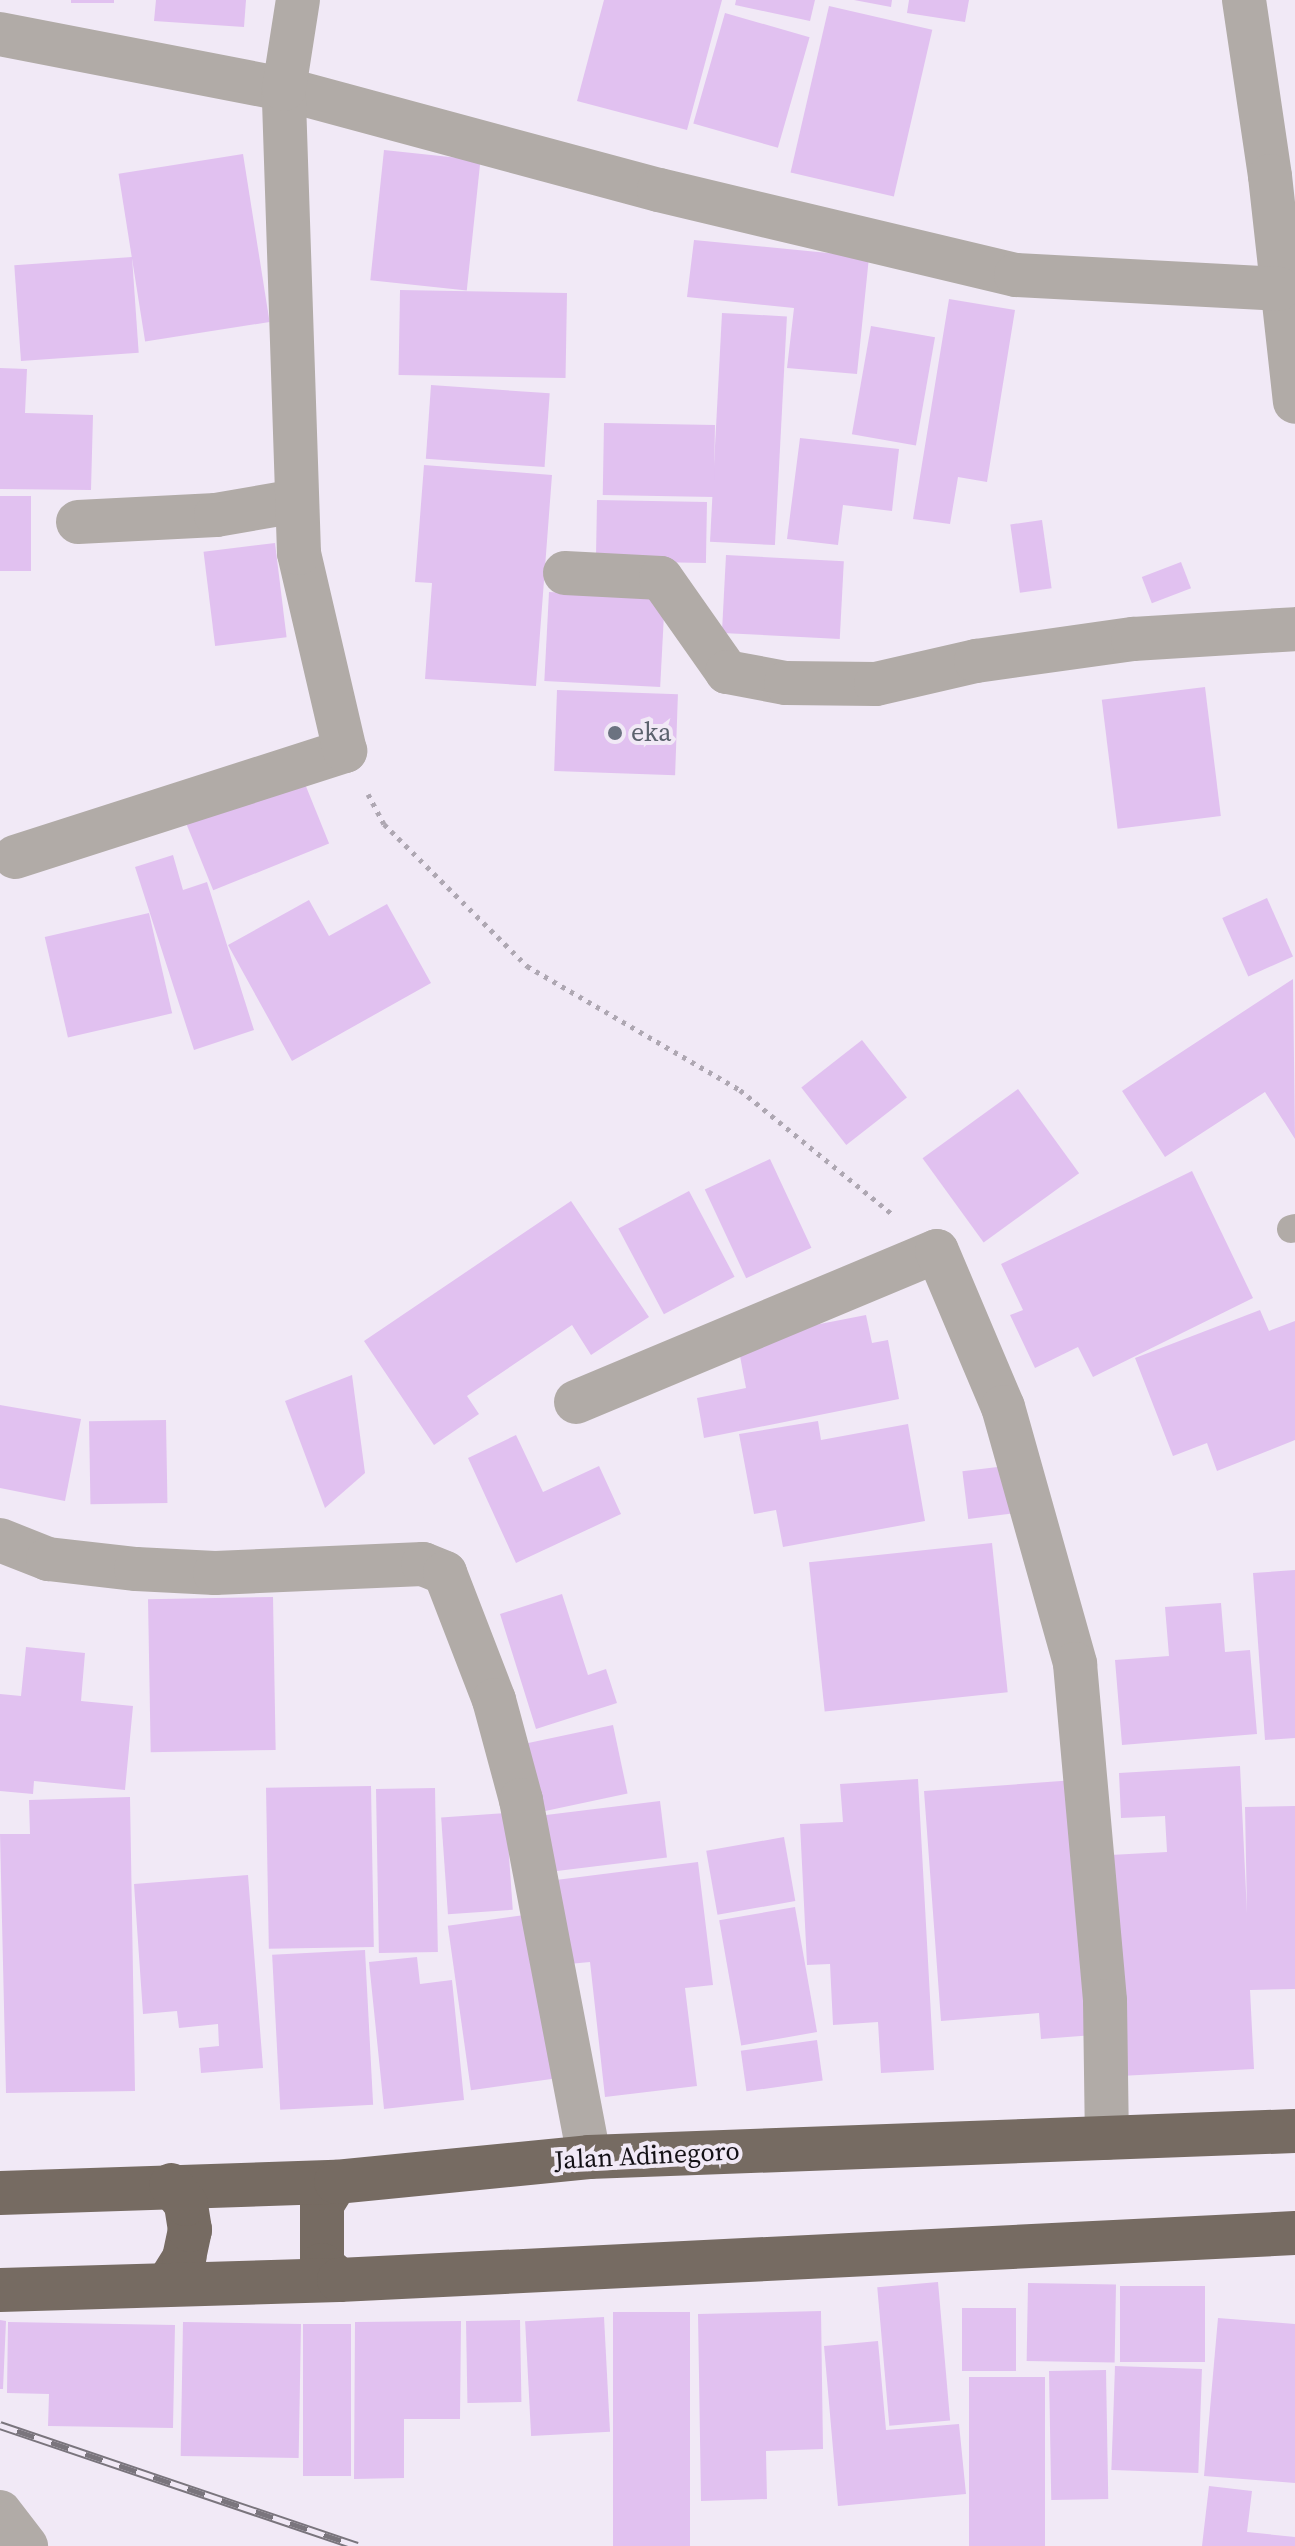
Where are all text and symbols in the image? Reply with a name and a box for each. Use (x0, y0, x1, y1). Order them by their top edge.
place label: eka (631, 717, 671, 749)
marker: eka (606, 724, 624, 742)
street label: Jalan Adinegoro (554, 2136, 740, 2176)

